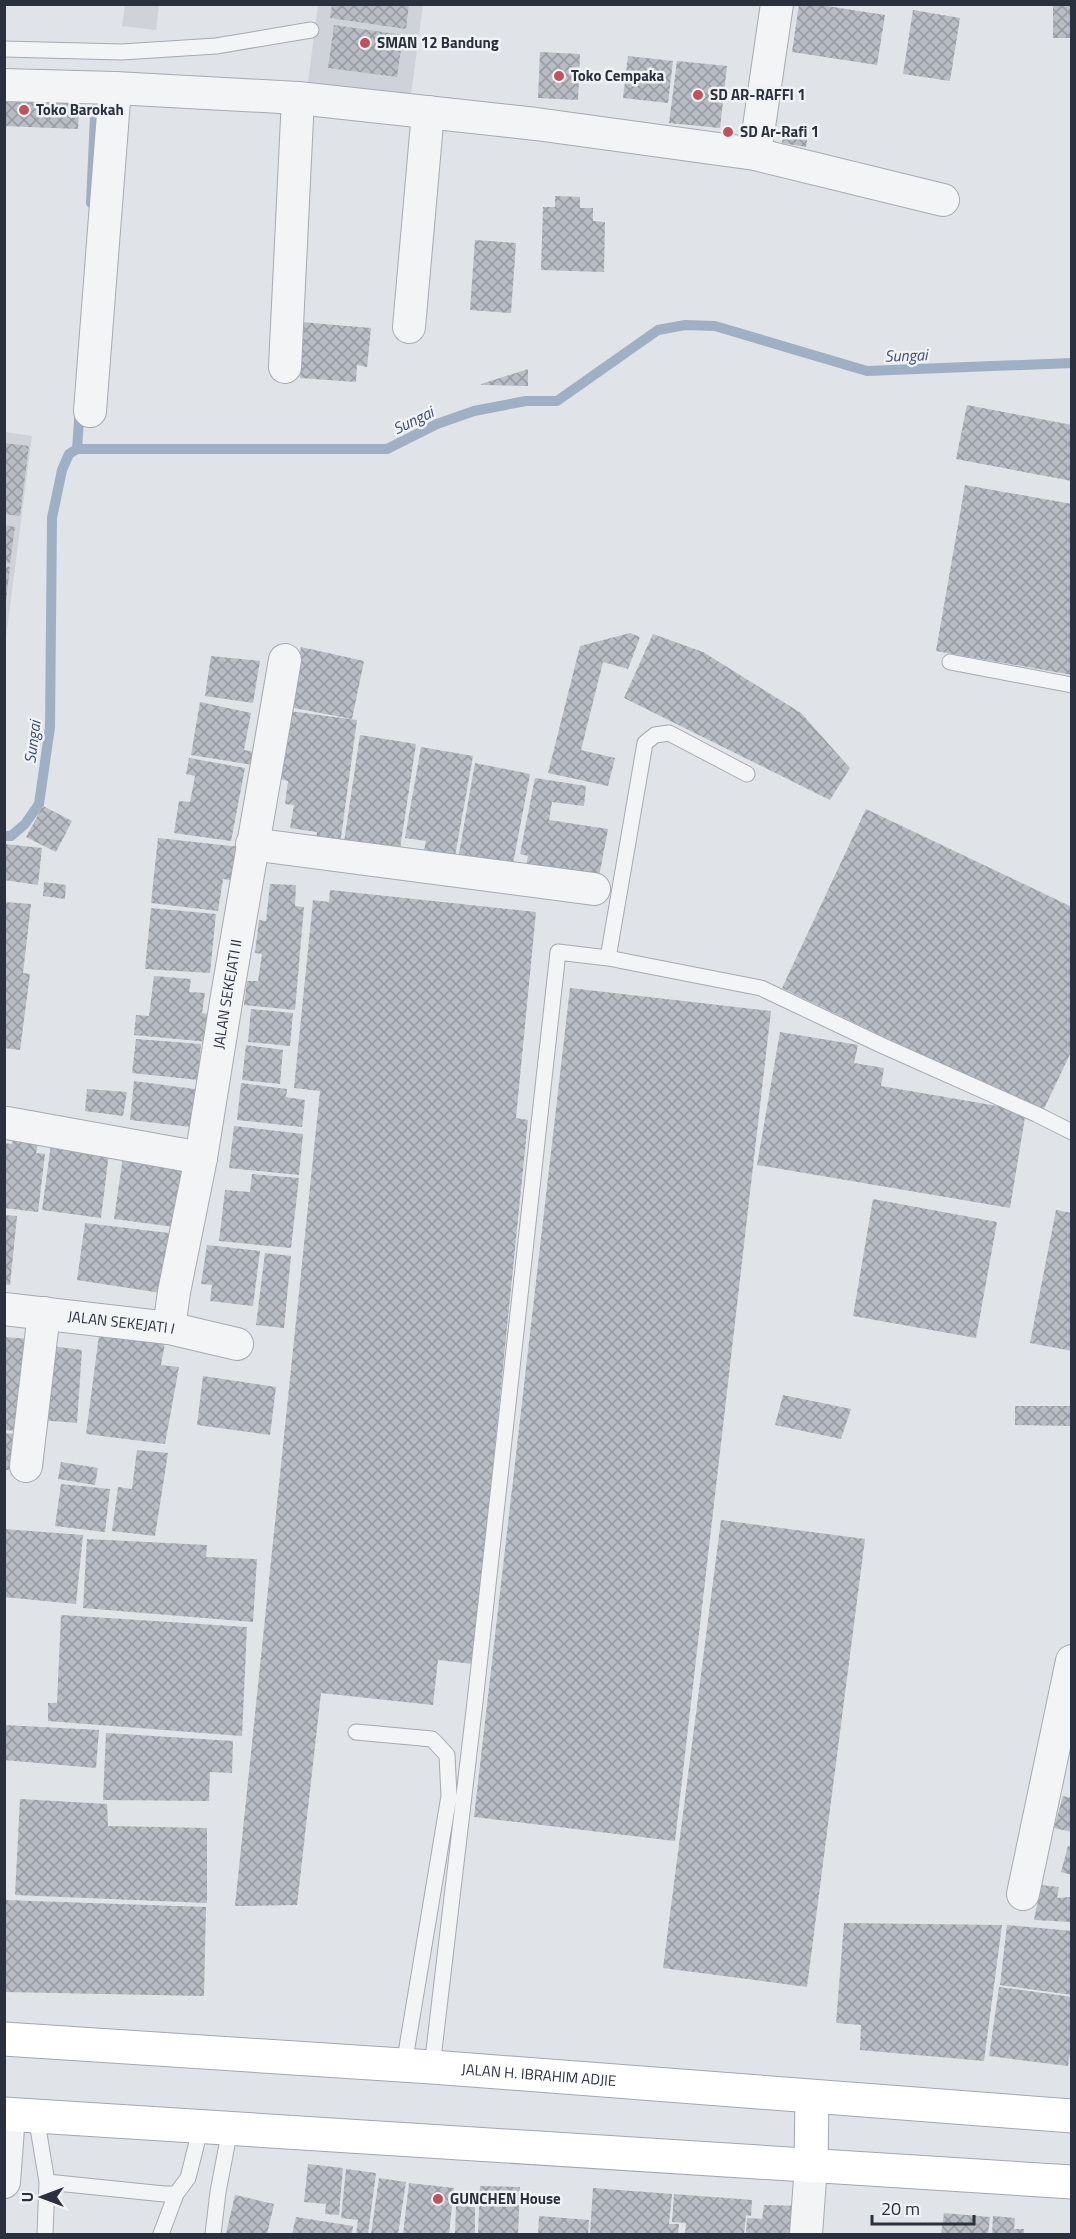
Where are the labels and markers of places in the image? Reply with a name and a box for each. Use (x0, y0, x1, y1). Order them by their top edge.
place label: SMAN 12 Bandung (377, 31, 499, 54)
marker: SMAN 12 Bandung (358, 36, 372, 50)
place label: Toko Cempaka (571, 64, 665, 87)
marker: Toko Cempaka (552, 69, 566, 83)
place label: SD AR-RAFFI 1 (710, 83, 806, 106)
marker: SD AR-RAFFI 1 (691, 88, 705, 102)
place label: Toko Barokah (36, 98, 124, 121)
marker: Toko Barokah (17, 103, 31, 117)
place label: SD Ar-Rafi 1 (740, 120, 819, 143)
marker: SD Ar-Rafi 1 (721, 125, 735, 139)
place label: GUNCHEN House (450, 2187, 561, 2210)
marker: GUNCHEN House (431, 2192, 445, 2206)

